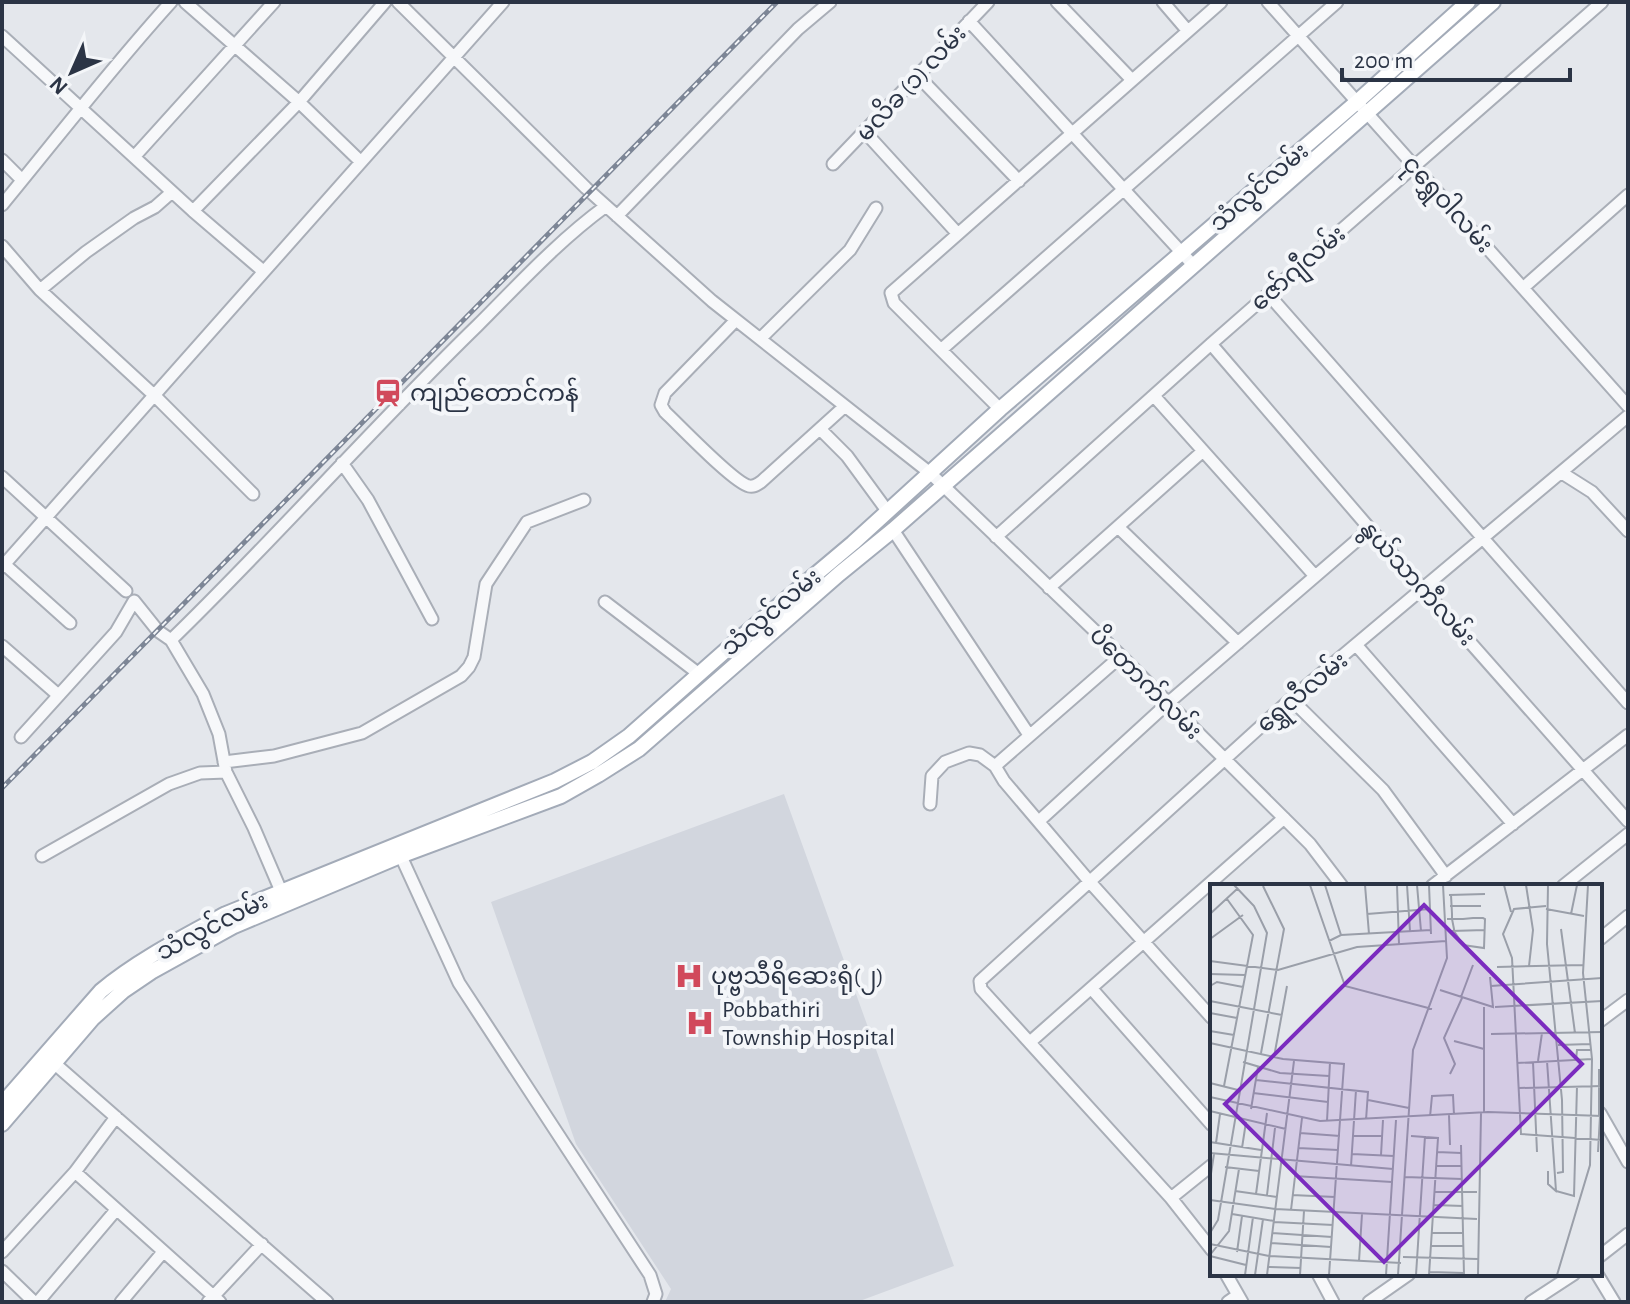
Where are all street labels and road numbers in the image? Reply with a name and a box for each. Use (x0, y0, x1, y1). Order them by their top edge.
street label: မလိခ (၁) လမ်း (849, 18, 971, 146)
street label: သံလွင်လမ်း (1203, 135, 1317, 240)
street label: ငုရွှေဝါလမ်း (1393, 148, 1500, 262)
street label: ဇော်ဂျီလမ်း (1244, 218, 1354, 320)
street label: နွယ်သာကီလမ်း (1352, 513, 1483, 654)
street label: သံလွင်လမ်း (714, 561, 829, 665)
street label: ပိတောက်လမ်း (1085, 620, 1209, 744)
street label: ရွှေလီလမ်း (1250, 644, 1356, 742)
street label: သံလွင်လမ်း (151, 884, 274, 970)

